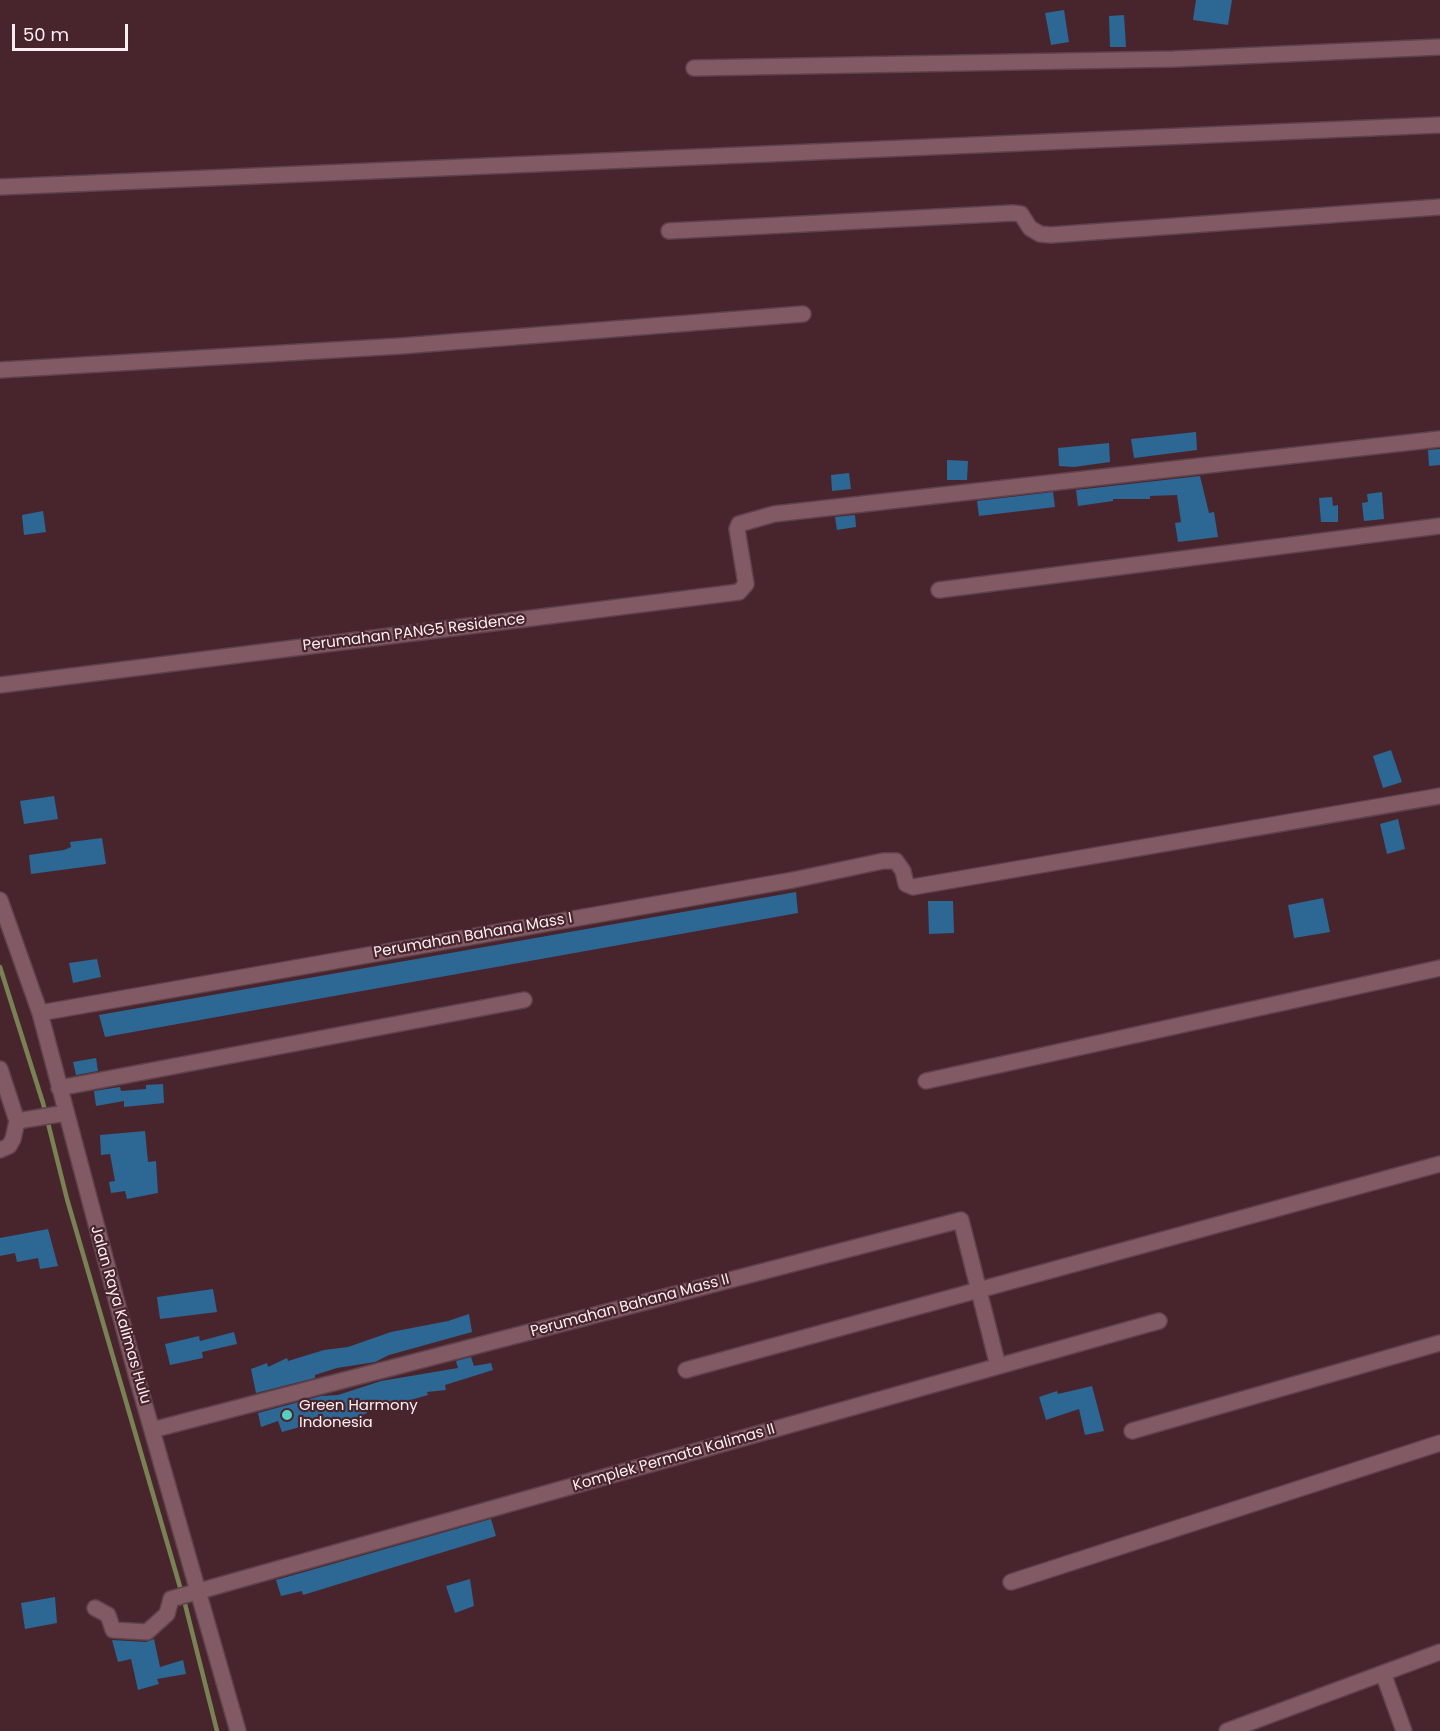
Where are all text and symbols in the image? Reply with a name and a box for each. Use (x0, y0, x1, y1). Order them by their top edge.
scale bar (15, 12, 130, 50)
text: 50 m (23, 22, 69, 47)
street label: Perumahan PANG5 Residence (302, 610, 526, 656)
street label: Perumahan Bahana Mass I (372, 910, 574, 962)
street label: Jalan Raya Kalimas Hulu (86, 1224, 154, 1406)
street label: Perumahan Bahana Mass II (529, 1271, 731, 1341)
place label: Green Harmony Indonesia (299, 1397, 418, 1432)
marker: Green Harmony Indonesia (280, 1408, 294, 1422)
street label: Komplek Permata Kalimas II (571, 1421, 777, 1495)

